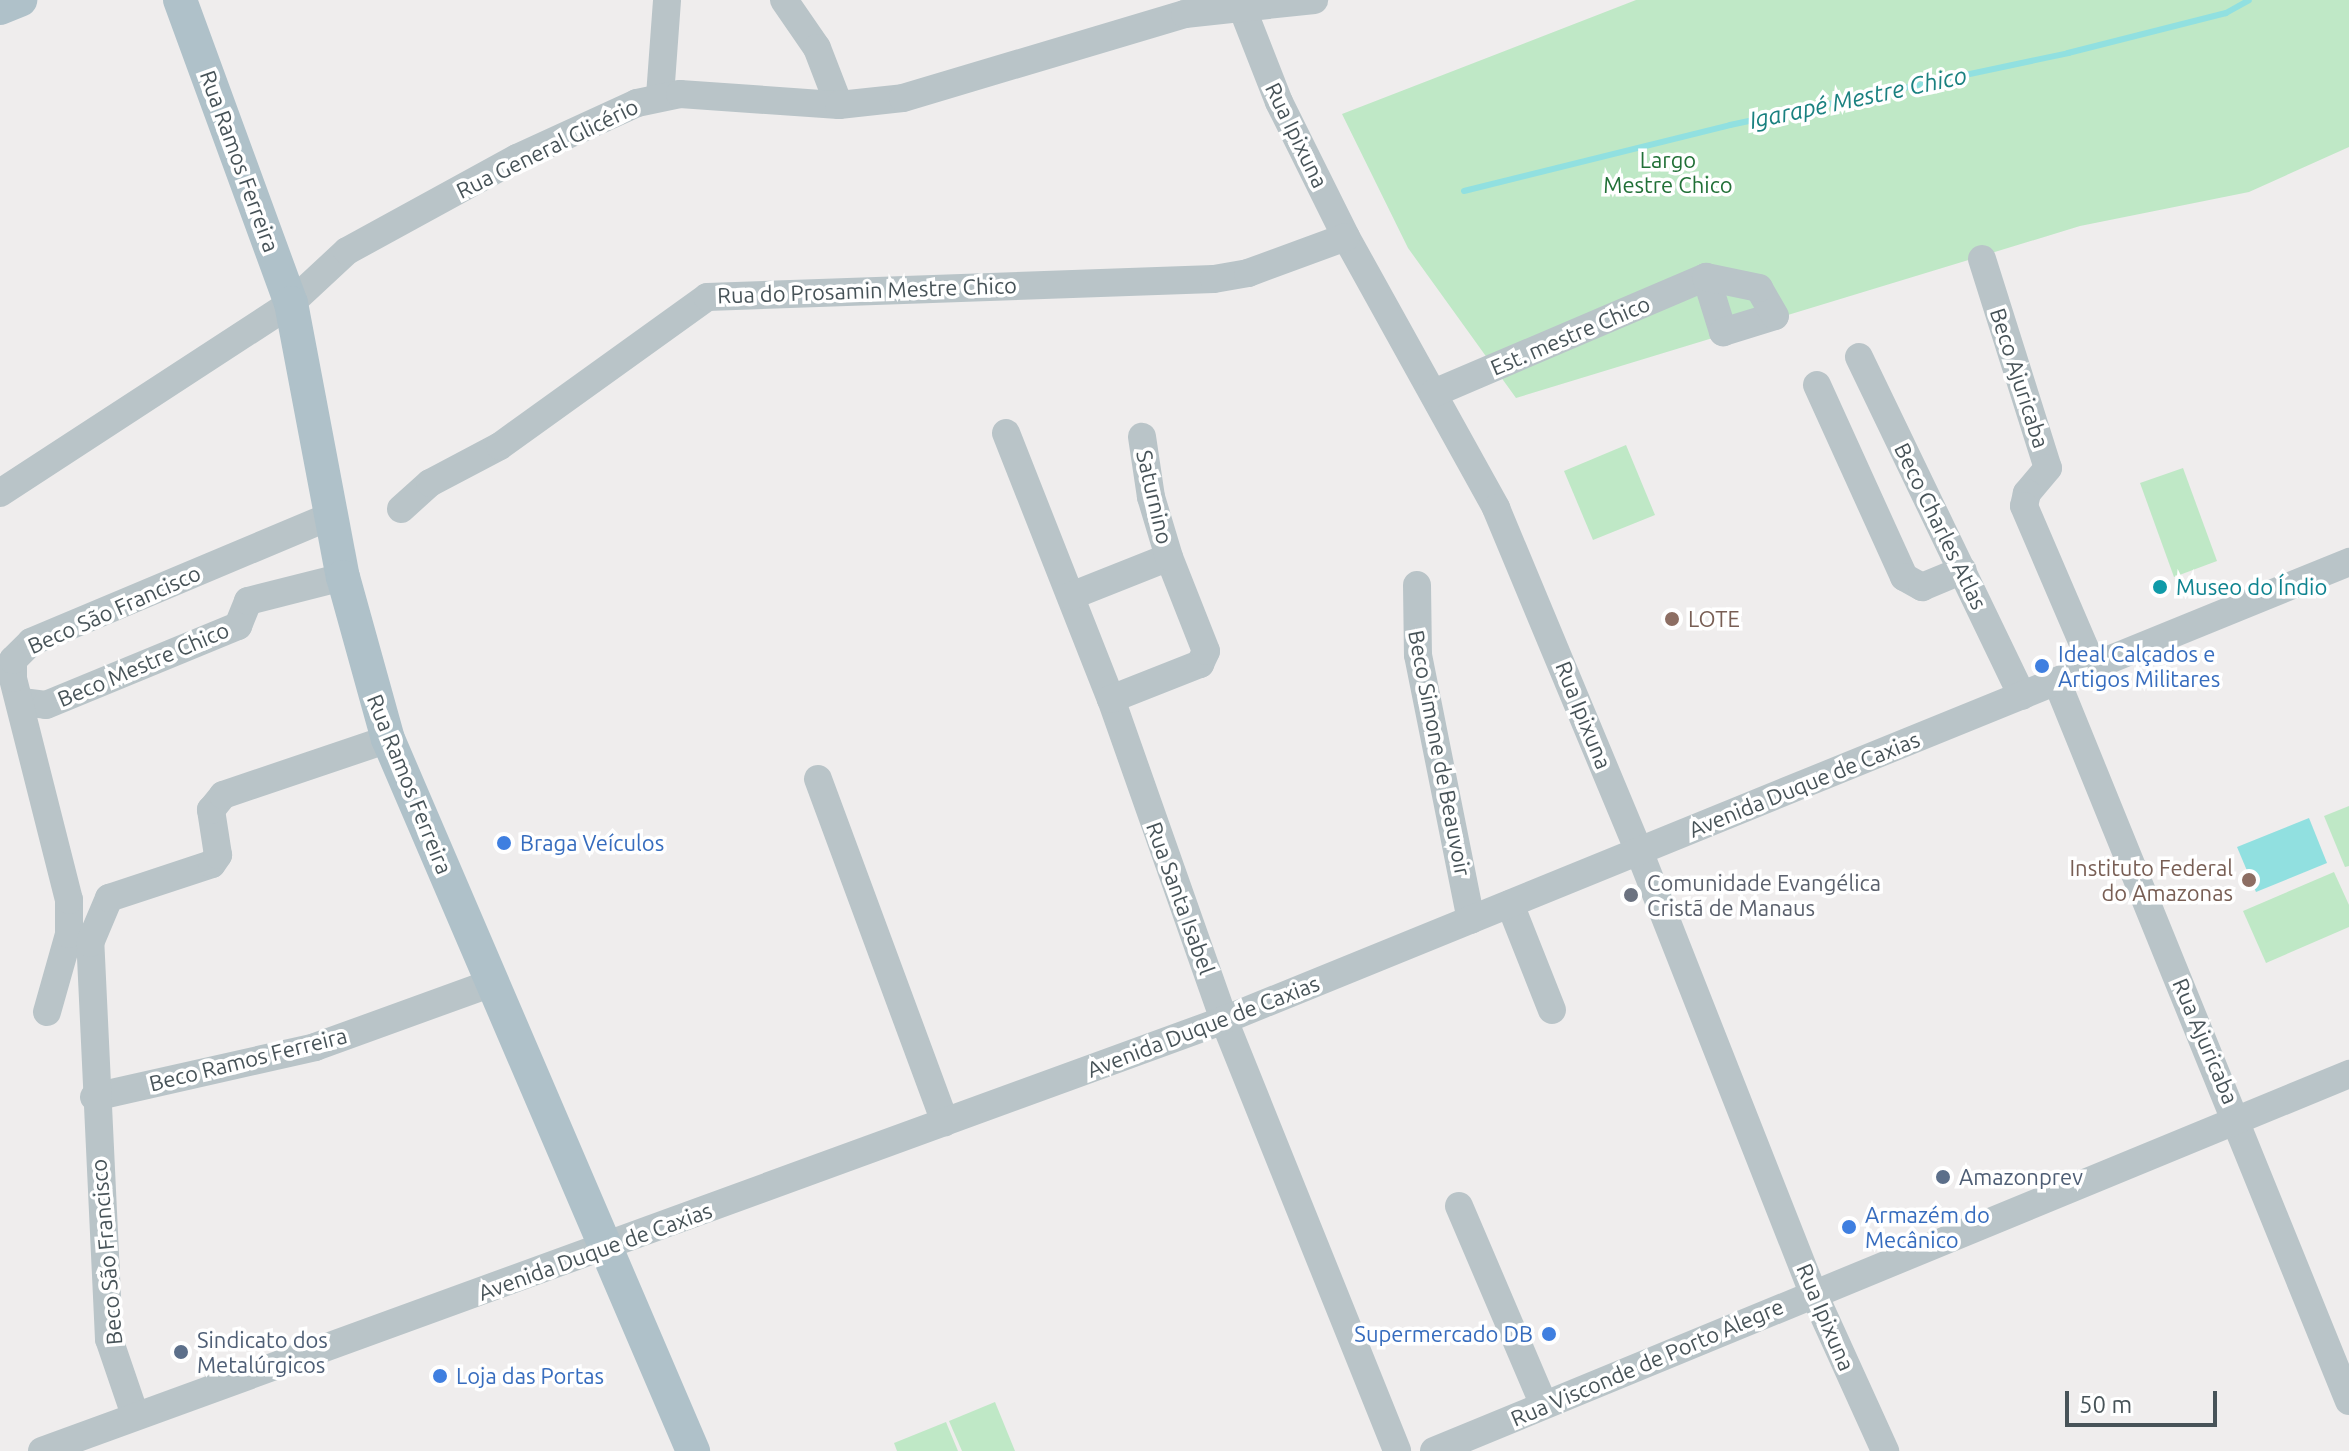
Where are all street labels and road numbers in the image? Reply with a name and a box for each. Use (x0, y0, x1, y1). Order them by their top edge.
street label: Rua Ramos Ferreira (195, 67, 285, 255)
street label: Rua Ipixuna (1260, 78, 1334, 192)
street label: Rua General Glicério (452, 93, 642, 203)
street label: Rua do Prosamin Mestre Chico (717, 272, 1017, 308)
street label: Est. mestre Chico (1486, 290, 1654, 380)
street label: Beco Ajuricaba (1985, 305, 2055, 451)
street label: Beco Charles Atlas (1889, 438, 1993, 614)
street label: Saturnino (1131, 447, 1179, 547)
street label: Beco São Francisco (23, 559, 205, 659)
street label: Beco Mestre Chico (53, 616, 233, 712)
street label: Beco Simone de Beauvoir (1403, 628, 1477, 878)
street label: Rua Ipixuna (1550, 657, 1618, 773)
street label: Rua Ramos Ferreira (362, 690, 458, 878)
street label: Avenida Duque de Caxias (1685, 726, 1923, 842)
street label: Rua Santa Isabel (1141, 818, 1221, 978)
street label: Avenida Duque de Caxias (1083, 969, 1323, 1083)
street label: Rua Ajuricaba (2168, 974, 2244, 1108)
street label: Beco Ramos Ferreira (146, 1022, 350, 1096)
street label: Beco São Francisco (85, 1158, 127, 1346)
street label: Avenida Duque de Caxias (474, 1196, 716, 1306)
street label: Rua Ipixuna (1792, 1259, 1860, 1375)
street label: Rua Visconde de Porto Alegre (1507, 1292, 1787, 1432)

